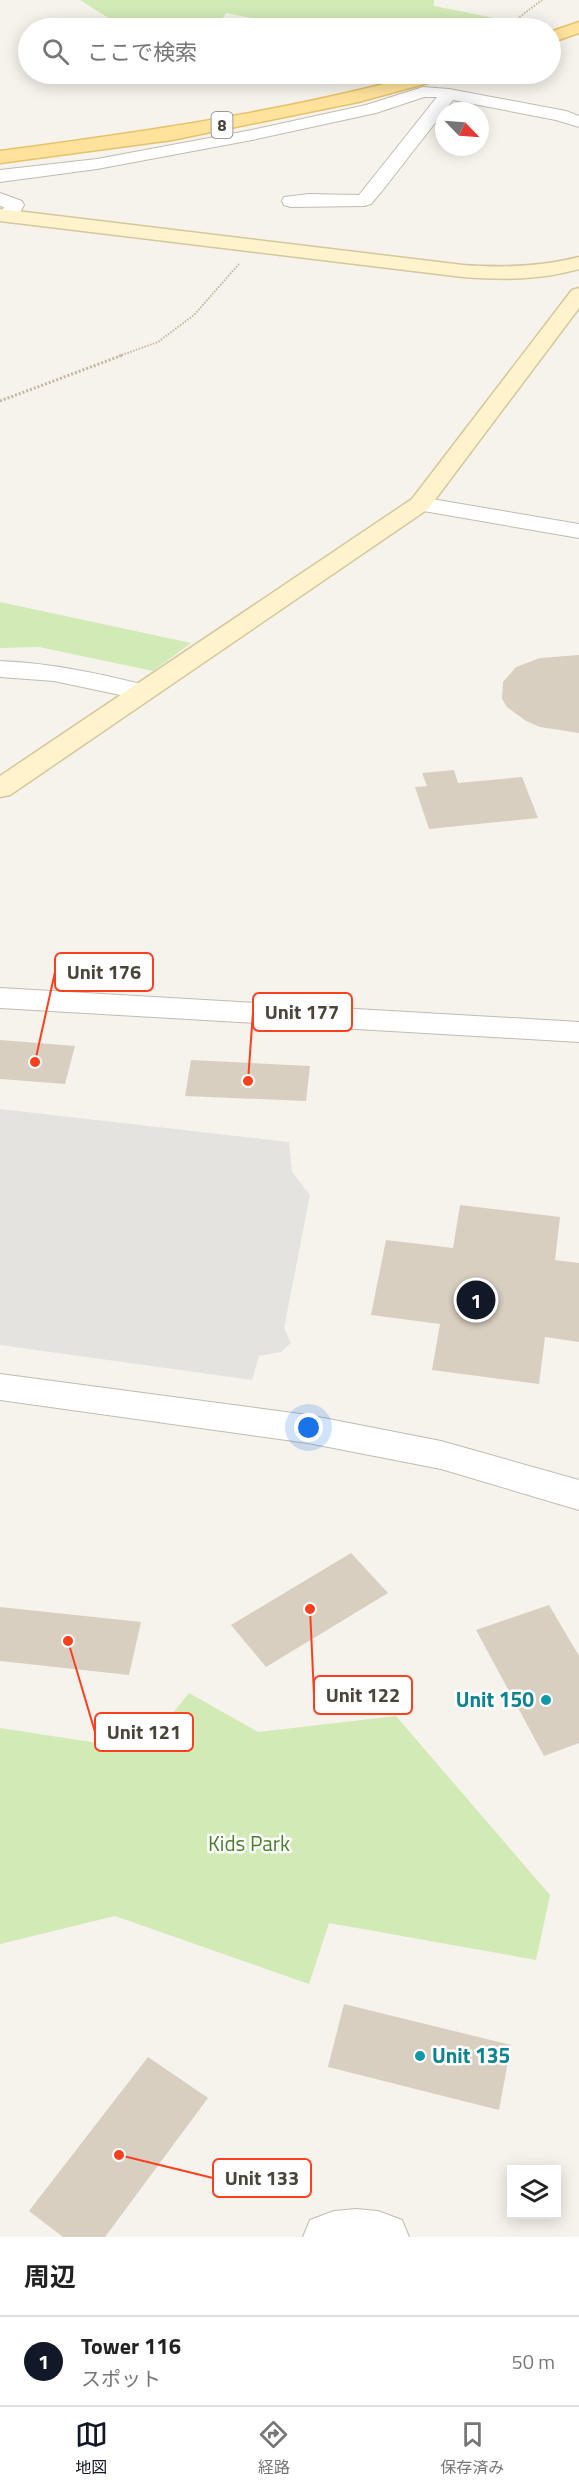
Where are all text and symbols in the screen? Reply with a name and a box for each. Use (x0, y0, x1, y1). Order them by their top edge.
search box (18, 18, 561, 84)
icon: search (39, 35, 72, 68)
text: ここで検索 (87, 35, 197, 69)
north arrow (435, 102, 489, 156)
road number: 8 (212, 112, 232, 138)
callout: Unit 176 (55, 953, 153, 991)
text: Unit 176 (67, 956, 141, 987)
callout: Unit 177 (253, 993, 352, 1031)
text: Unit 177 (265, 996, 339, 1027)
pin: 1 (456, 1278, 496, 1322)
your location (294, 1413, 323, 1442)
callout: Unit 122 (314, 1676, 412, 1714)
text: Unit 122 (326, 1679, 400, 1710)
place label: Unit 150 (456, 1683, 534, 1715)
marker: Unit 150 (539, 1693, 553, 1707)
callout: Unit 121 (95, 1713, 193, 1751)
text: Unit 121 (107, 1716, 181, 1747)
park label: Kids Park (208, 1827, 290, 1859)
place label: Unit 135 (432, 2039, 510, 2071)
marker: Unit 135 (413, 2049, 427, 2063)
callout: Unit 133 (213, 2159, 311, 2197)
text: Unit 133 (225, 2162, 299, 2193)
map controls (507, 2165, 561, 2219)
button: layers (507, 2165, 561, 2219)
text: 周辺 (24, 2257, 76, 2296)
text: Tower 116 (81, 2329, 181, 2363)
text: 1 (38, 2346, 49, 2377)
text: 50 m (511, 2346, 555, 2377)
text: スポット (81, 2363, 161, 2394)
tab: 地図 (75, 2418, 108, 2479)
tab: 経路 (257, 2418, 290, 2479)
tab: 保存済み (440, 2418, 504, 2479)

